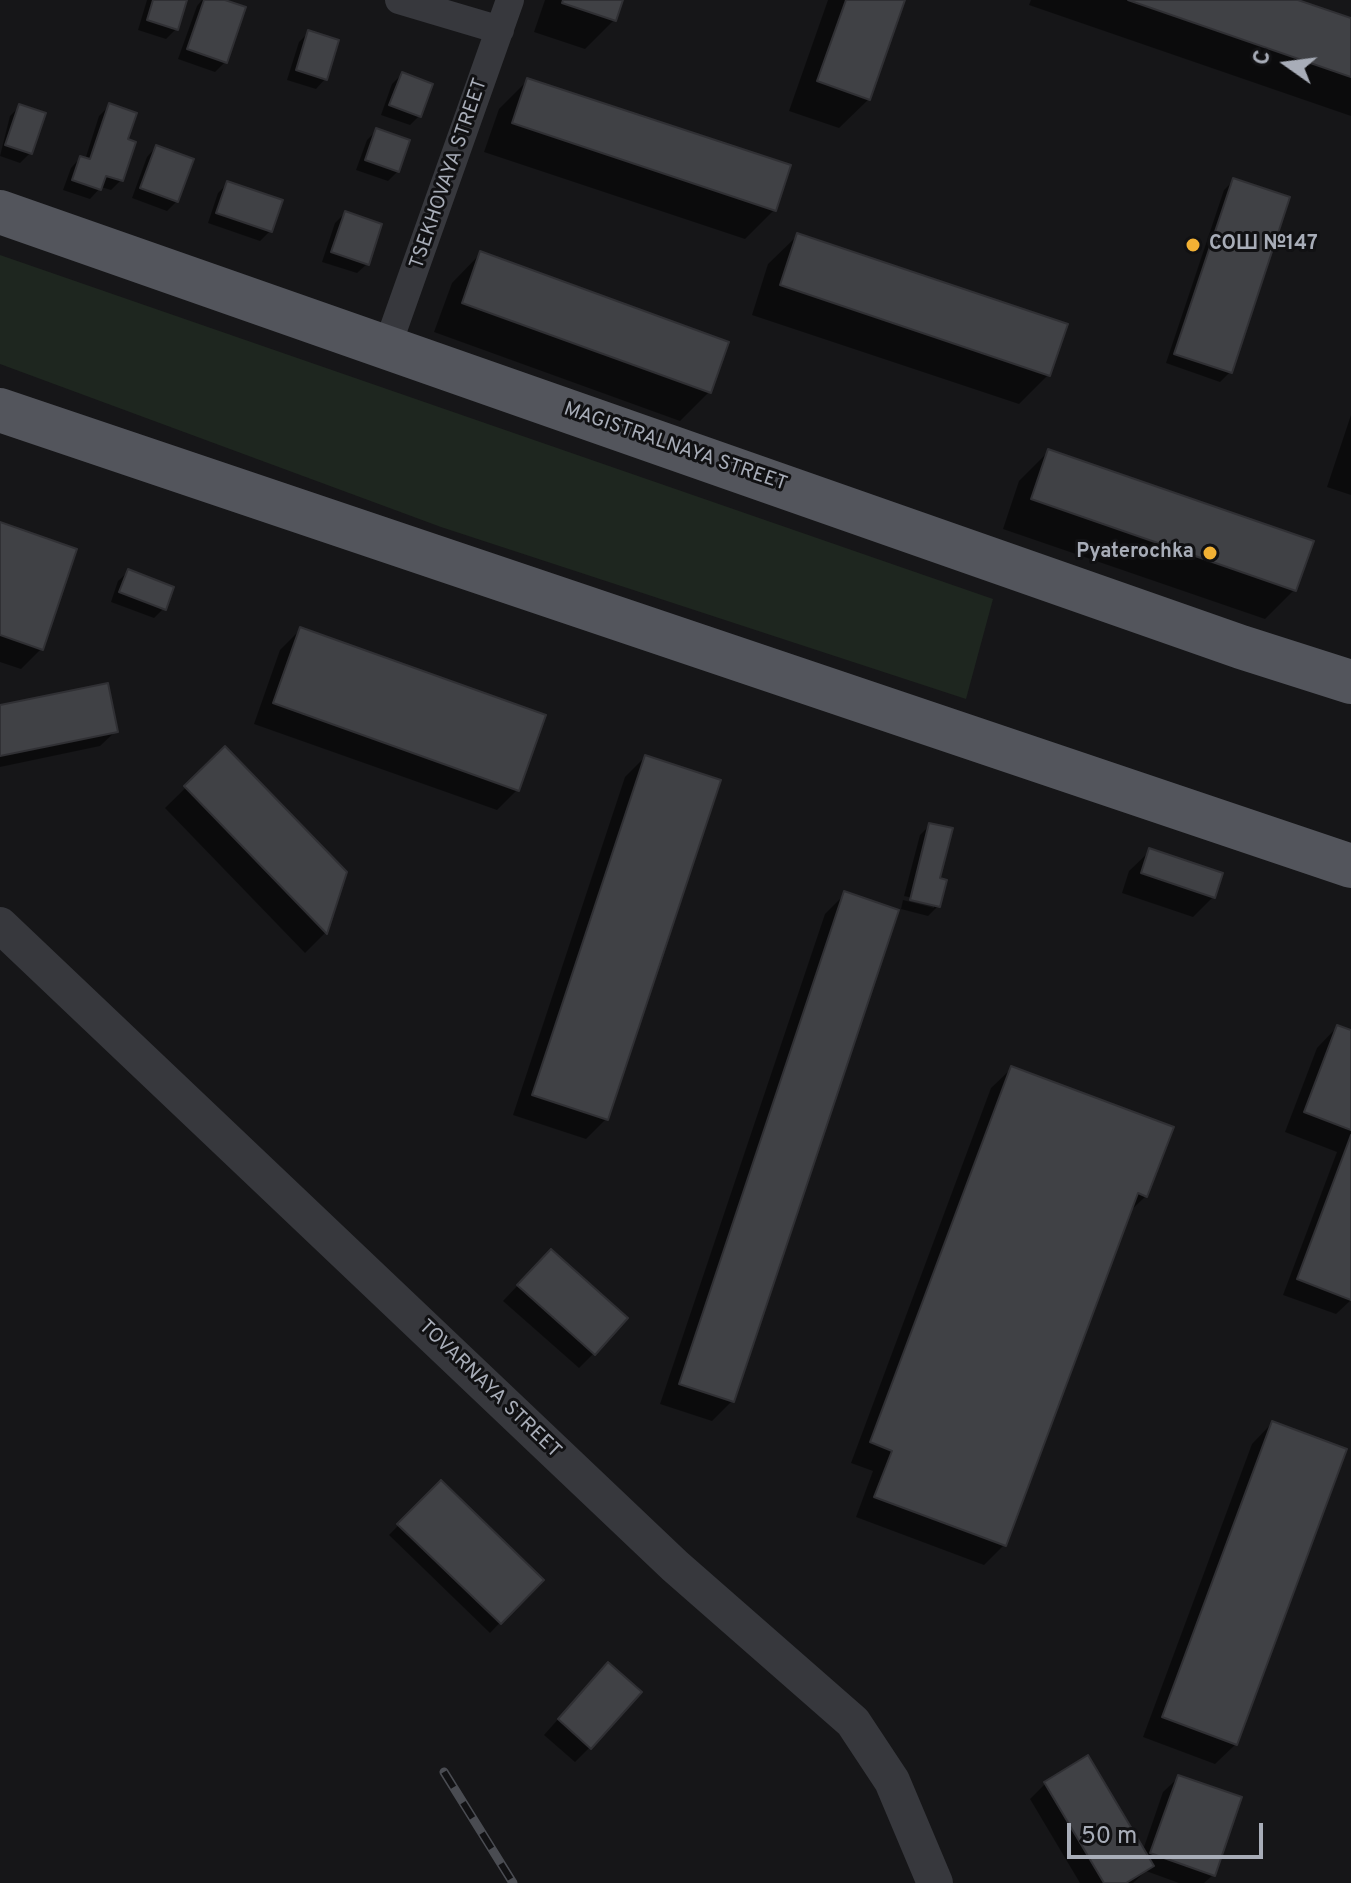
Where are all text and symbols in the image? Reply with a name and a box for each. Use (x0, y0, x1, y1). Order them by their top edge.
north arrow (1247, 24, 1327, 104)
text: С (1248, 48, 1278, 68)
street label: TSEKHOVAYA STREET (406, 75, 494, 273)
place label: СОШ №147 (1209, 233, 1318, 257)
marker: СОШ №147 (1184, 236, 1202, 254)
street label: MAGISTRALNAYA STREET (560, 398, 790, 498)
place label: Pyaterochka (1076, 541, 1194, 565)
marker: Pyaterochka (1201, 544, 1219, 562)
street label: TOVARNAYA STREET (413, 1316, 565, 1464)
scale bar (1071, 1807, 1267, 1857)
text: 50 m (1081, 1822, 1137, 1852)

